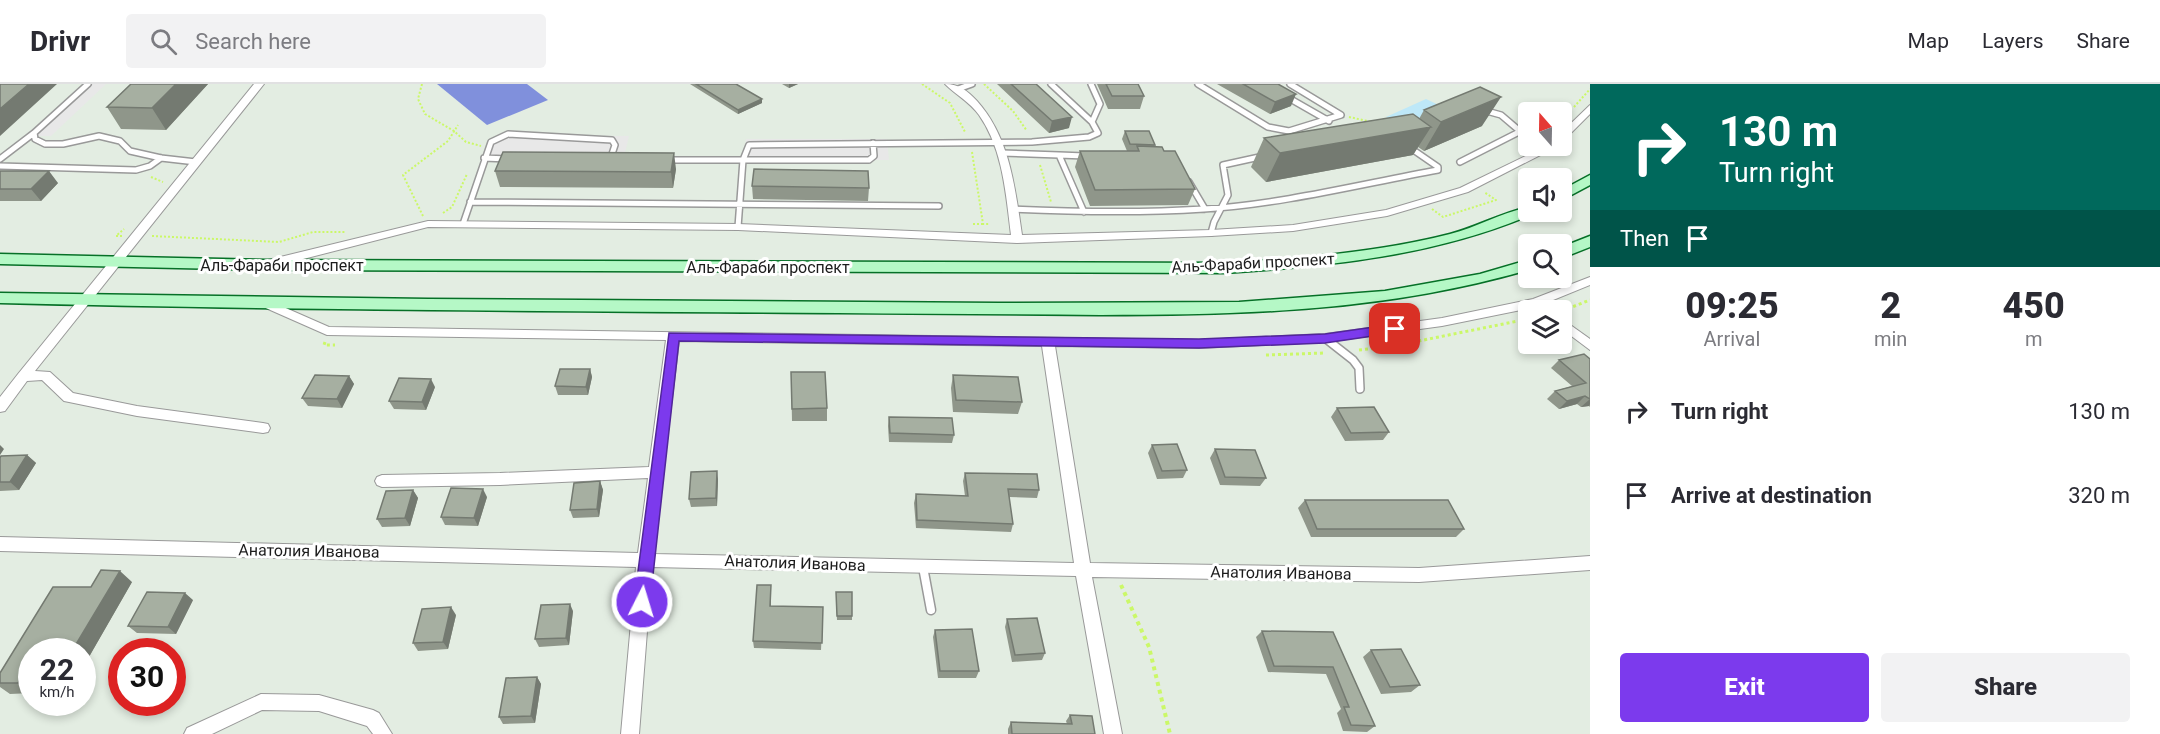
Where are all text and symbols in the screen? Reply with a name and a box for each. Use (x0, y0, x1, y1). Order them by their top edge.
search box (126, 14, 546, 68)
text: Drivr (30, 25, 90, 58)
icon: search (147, 25, 180, 58)
text: Search here (195, 29, 311, 54)
text: Map (1907, 29, 1949, 53)
text: Layers (1982, 29, 2043, 53)
text: Share (2076, 29, 2130, 53)
north arrow (1518, 102, 1572, 156)
map controls (1518, 102, 1572, 354)
text: 130 m (1719, 107, 1838, 156)
icon: right (1620, 108, 1698, 186)
text: Turn right (1719, 157, 1834, 189)
button: sound (1518, 168, 1572, 222)
icon: arrive (1681, 222, 1714, 255)
text: Then (1620, 226, 1669, 251)
button: search (1518, 234, 1572, 288)
street label: Аль-Фараби проспект (1171, 249, 1335, 277)
street label: Аль-Фараби проспект (200, 256, 364, 275)
street label: Аль-Фараби проспект (686, 258, 850, 277)
text: 09:25 (1685, 285, 1779, 327)
text: 2 (1880, 285, 1901, 327)
text: 450 (2003, 285, 2065, 327)
button: layers (1518, 300, 1572, 354)
pin (1369, 303, 1420, 354)
icon: arrive (1378, 312, 1411, 345)
text: Arrival (1704, 327, 1760, 351)
text: min (1874, 327, 1907, 351)
text: m (2025, 327, 2042, 351)
icon: right (1620, 395, 1653, 428)
text: Turn right (1671, 399, 1768, 424)
text: 130 m (2068, 399, 2130, 424)
icon: arrive (1620, 479, 1653, 512)
text: Arrive at destination (1671, 483, 1872, 508)
text: 320 m (2068, 483, 2130, 508)
street label: Анатолия Иванова (238, 540, 380, 562)
street label: Анатолия Иванова (724, 551, 866, 575)
street label: Анатолия Иванова (1210, 562, 1352, 584)
position arrow (610, 570, 674, 634)
speed limit sign: 30 (108, 638, 186, 716)
text: 22 (40, 652, 74, 687)
button: Exit (1620, 653, 1869, 722)
button: Share (1881, 653, 2130, 722)
text: km/h (39, 683, 75, 701)

